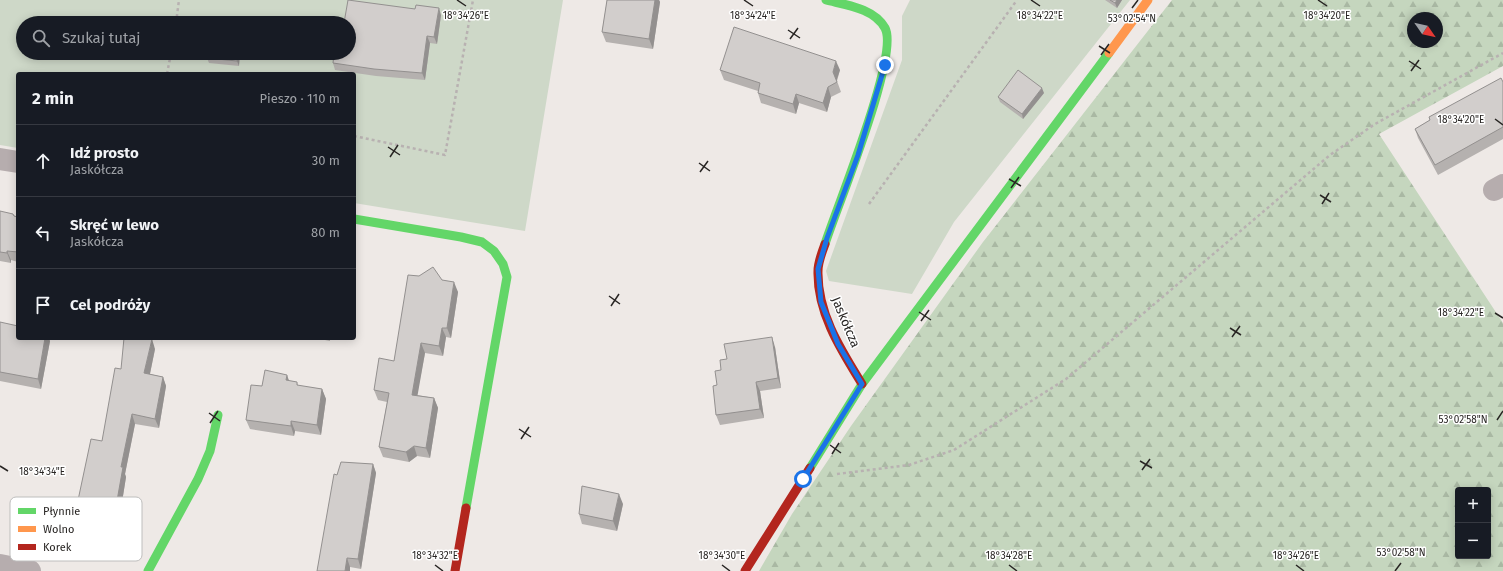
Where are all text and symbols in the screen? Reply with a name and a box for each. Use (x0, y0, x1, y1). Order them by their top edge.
text: 18°34'26"E (443, 10, 489, 22)
text: 18°34'24"E (730, 10, 776, 22)
text: 18°34'22"E (1017, 10, 1063, 22)
text: 18°34'20"E (1304, 10, 1350, 22)
north arrow (1407, 12, 1443, 48)
text: 53°02'54"N (1108, 13, 1156, 25)
search box (16, 16, 356, 60)
icon: search (30, 27, 52, 49)
text: Szukaj tutaj (62, 29, 140, 47)
route end (876, 56, 894, 74)
text: 2 min (32, 88, 74, 109)
text: Pieszo · 110 m (260, 91, 340, 106)
text: 18°34'20"E (1438, 114, 1484, 126)
text: Idź prosto (70, 144, 139, 162)
icon: ahead (32, 150, 54, 172)
text: 30 m (312, 153, 340, 168)
text: Jaskółcza (70, 162, 124, 177)
text: Skręć w lewo (70, 216, 159, 234)
icon: left (32, 222, 54, 244)
text: 80 m (311, 225, 340, 240)
text: Jaskółcza (70, 234, 124, 249)
icon: arrive (32, 294, 54, 316)
street label: Jaskółcza (829, 294, 863, 350)
text: Cel podróży (70, 296, 150, 314)
text: 18°34'22"E (1438, 307, 1484, 319)
text: 53°02'58"N (1439, 414, 1487, 426)
text: 18°34'34"E (19, 466, 65, 478)
route start (794, 470, 812, 488)
map controls (1455, 487, 1491, 559)
button: + (1455, 487, 1491, 523)
legend (10, 497, 142, 561)
text: Płynnie (43, 505, 80, 518)
text: Wolno (43, 523, 75, 536)
button: − (1455, 523, 1491, 559)
text: Korek (43, 541, 72, 554)
text: 53°02'58"N (1377, 547, 1425, 559)
text: 18°34'32"E (412, 550, 458, 562)
text: 18°34'30"E (699, 550, 745, 562)
text: 18°34'28"E (986, 550, 1032, 562)
text: 18°34'26"E (1273, 550, 1319, 562)

